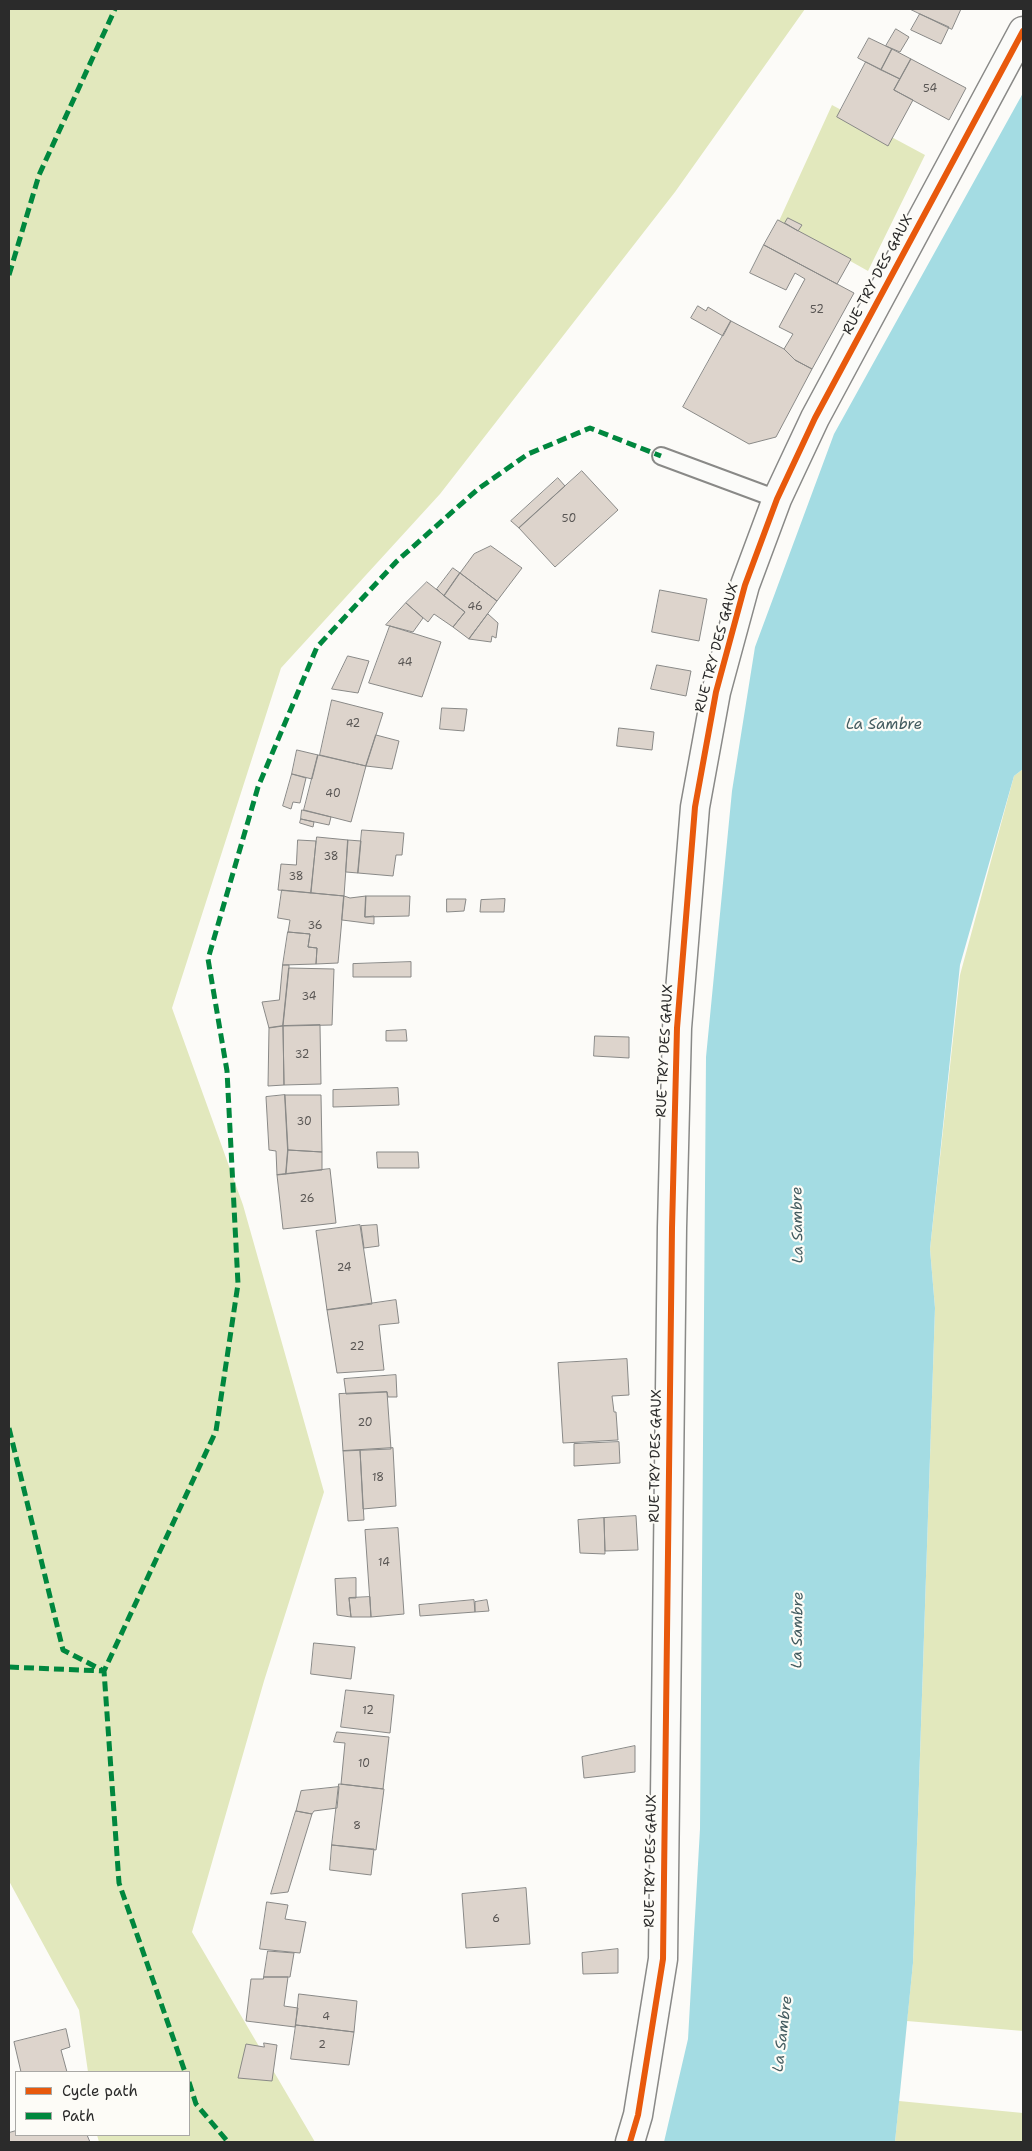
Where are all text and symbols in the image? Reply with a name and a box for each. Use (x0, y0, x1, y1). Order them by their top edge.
house number: 54 (923, 82, 937, 96)
street label: RUE TRY DES GAUX (839, 212, 917, 338)
house number: 52 (810, 303, 824, 317)
house number: 50 (562, 512, 576, 526)
street label: RUE TRY DES GAUX (692, 581, 742, 715)
house number: 46 (467, 600, 483, 614)
house number: 44 (397, 656, 413, 670)
water label: La Sambre (846, 716, 922, 734)
house number: 42 (346, 717, 360, 731)
house number: 40 (325, 787, 341, 801)
house number: 38 (323, 850, 339, 864)
house number: 38 (288, 870, 304, 884)
house number: 36 (307, 919, 323, 933)
street label: RUE TRY DES GAUX (653, 984, 677, 1118)
house number: 34 (302, 990, 316, 1004)
house number: 32 (295, 1048, 309, 1062)
house number: 30 (296, 1115, 312, 1129)
water label: La Sambre (788, 1187, 808, 1263)
house number: 26 (300, 1192, 314, 1206)
house number: 24 (337, 1261, 351, 1275)
house number: 22 (350, 1340, 364, 1354)
street label: RUE TRY DES GAUX (646, 1389, 666, 1523)
house number: 20 (357, 1416, 373, 1430)
house number: 18 (372, 1471, 384, 1485)
house number: 14 (378, 1556, 390, 1570)
water label: La Sambre (788, 1592, 808, 1668)
house number: 12 (362, 1704, 374, 1718)
house number: 10 (358, 1757, 370, 1771)
street label: RUE TRY DES GAUX (641, 1794, 661, 1928)
house number: 8 (353, 1819, 361, 1833)
house number: 6 (492, 1912, 500, 1926)
water label: La Sambre (769, 1995, 797, 2073)
house number: 4 (322, 2010, 330, 2024)
house number: 2 (318, 2038, 326, 2052)
legend (15, 2071, 190, 2136)
text: Cycle path (62, 2081, 138, 2101)
text: Path (62, 2106, 95, 2126)

